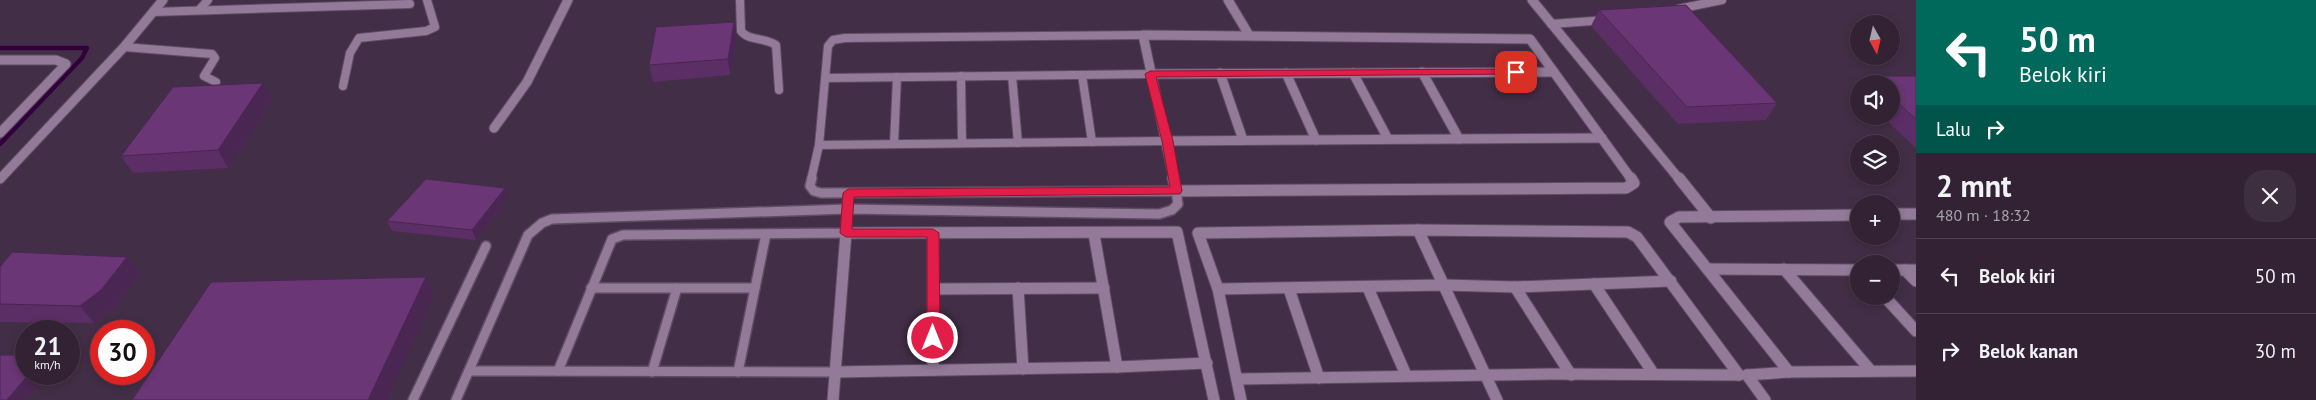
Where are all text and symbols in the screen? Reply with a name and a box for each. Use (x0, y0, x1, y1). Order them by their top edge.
north arrow (1850, 15, 1900, 65)
map controls (1850, 15, 1900, 305)
text: 50 m (2019, 16, 2096, 62)
icon: left (1936, 20, 2001, 85)
pin (1495, 51, 1537, 93)
icon: arrive (1502, 58, 1530, 86)
text: Belok kiri (2019, 60, 2107, 88)
button: sound (1850, 75, 1900, 125)
icon: right (1981, 115, 2009, 143)
text: Lalu (1936, 117, 1971, 141)
button: layers (1850, 135, 1900, 185)
text: 2 mnt (1936, 166, 2012, 205)
button: close (2244, 170, 2296, 222)
button: + (1850, 195, 1900, 245)
text: 480 m · 18:32 (1936, 205, 2031, 225)
button: − (1850, 255, 1900, 305)
icon: left (1936, 262, 1964, 290)
text: Belok kiri (1979, 264, 2055, 288)
text: 50 m (2255, 264, 2296, 288)
position arrow (906, 311, 958, 363)
speed limit sign: 30 (90, 320, 155, 385)
text: 21 (33, 330, 62, 362)
icon: right (1936, 337, 1964, 365)
text: Belok kanan (1979, 339, 2078, 363)
text: 30 m (2255, 339, 2296, 363)
text: km/h (34, 357, 61, 372)

